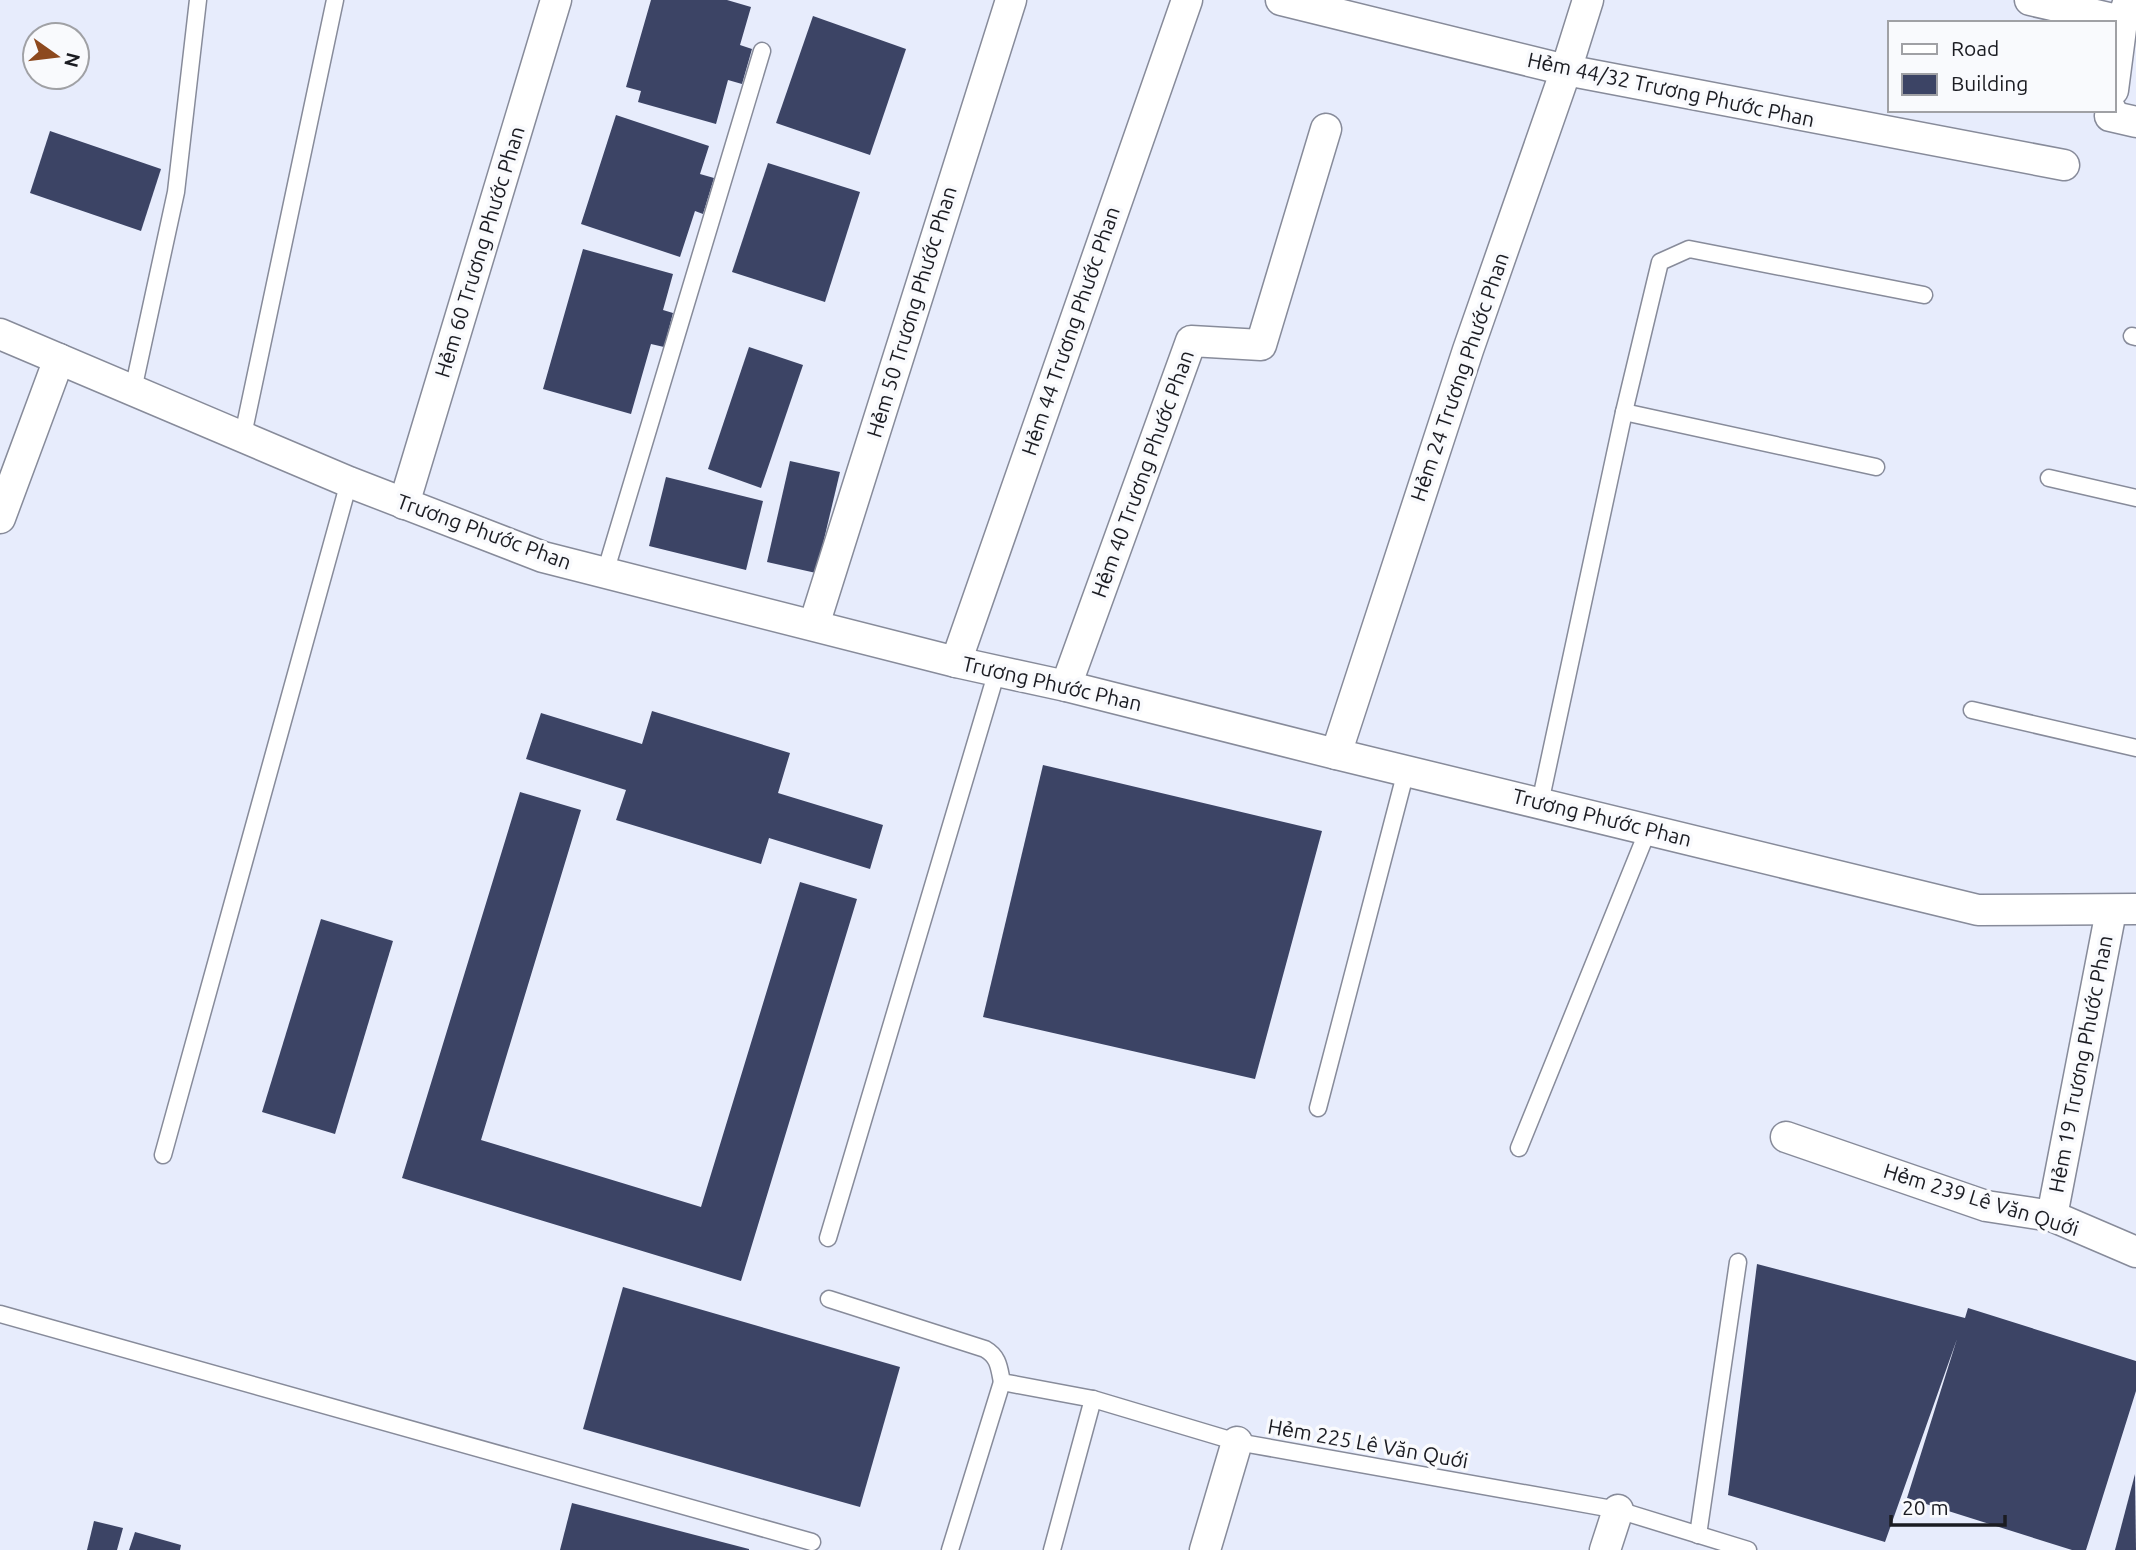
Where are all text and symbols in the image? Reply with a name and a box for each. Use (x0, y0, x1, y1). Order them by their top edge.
north arrow (21, 21, 91, 91)
legend (1888, 21, 2115, 112)
text: Road (1951, 36, 1999, 60)
street label: Hẻm 44/32 Trương Phước Phan (1525, 47, 1817, 131)
text: N (60, 51, 85, 70)
text: Building (1951, 71, 2028, 95)
street label: Hẻm 60 Trương Phước Phan (429, 123, 529, 380)
street label: Hẻm 50 Trương Phước Phan (861, 183, 961, 440)
street label: Hẻm 44 Trương Phước Phan (1016, 203, 1124, 458)
street label: Hẻm 24 Trương Phước Phan (1405, 249, 1513, 504)
street label: Hẻm 40 Trương Phước Phan (1086, 347, 1198, 601)
street label: Trương Phước Phan (394, 488, 575, 574)
street label: Trương Phước Phan (960, 651, 1144, 715)
street label: Trương Phước Phan (1510, 783, 1694, 851)
street label: Hẻm 19 Trương Phước Phan (2043, 933, 2117, 1194)
street label: Hẻm 239 Lê Văn Quới (1881, 1158, 2082, 1240)
street label: Hẻm 225 Lê Văn Quới (1266, 1414, 1470, 1472)
scale bar (1891, 1484, 2005, 1528)
text: 20 m (1902, 1495, 1949, 1519)

